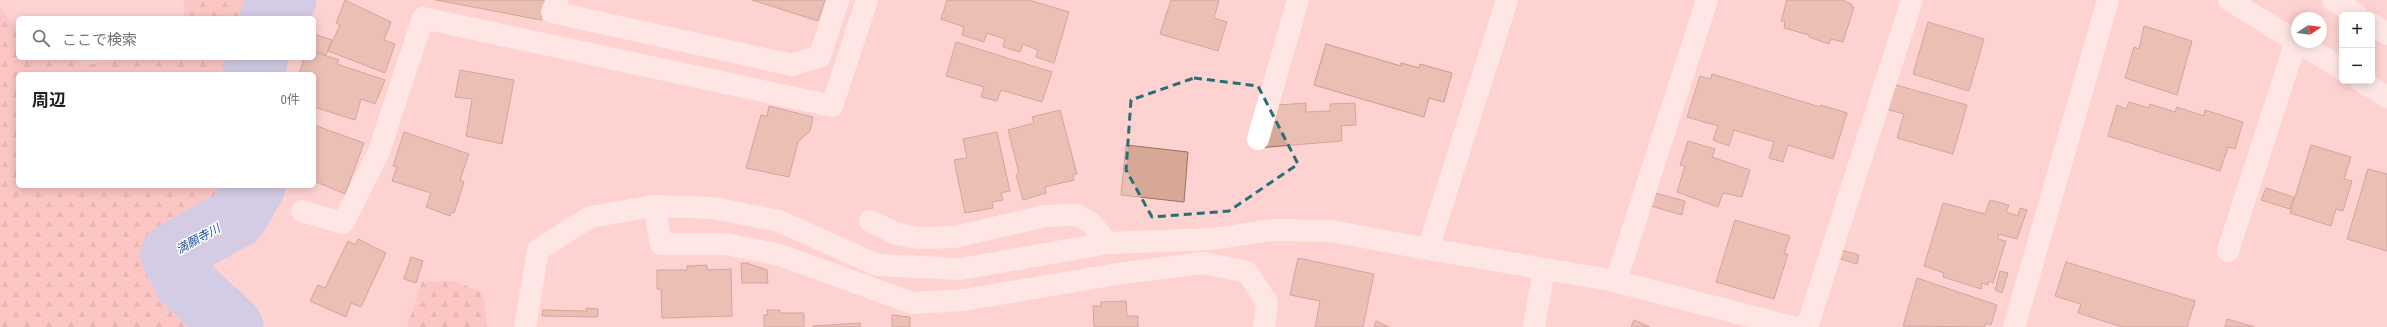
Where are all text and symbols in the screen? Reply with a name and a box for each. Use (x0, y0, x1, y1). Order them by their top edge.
north arrow (2291, 12, 2327, 48)
map controls (2339, 12, 2375, 84)
button: + (2339, 12, 2375, 48)
search box (16, 16, 316, 60)
icon: search (30, 27, 52, 49)
text: ここで検索 (62, 31, 137, 49)
button: − (2339, 48, 2375, 84)
text: 周辺 (32, 90, 66, 110)
text: 0件 (281, 92, 300, 107)
water label: 満願寺川 (174, 220, 224, 257)

